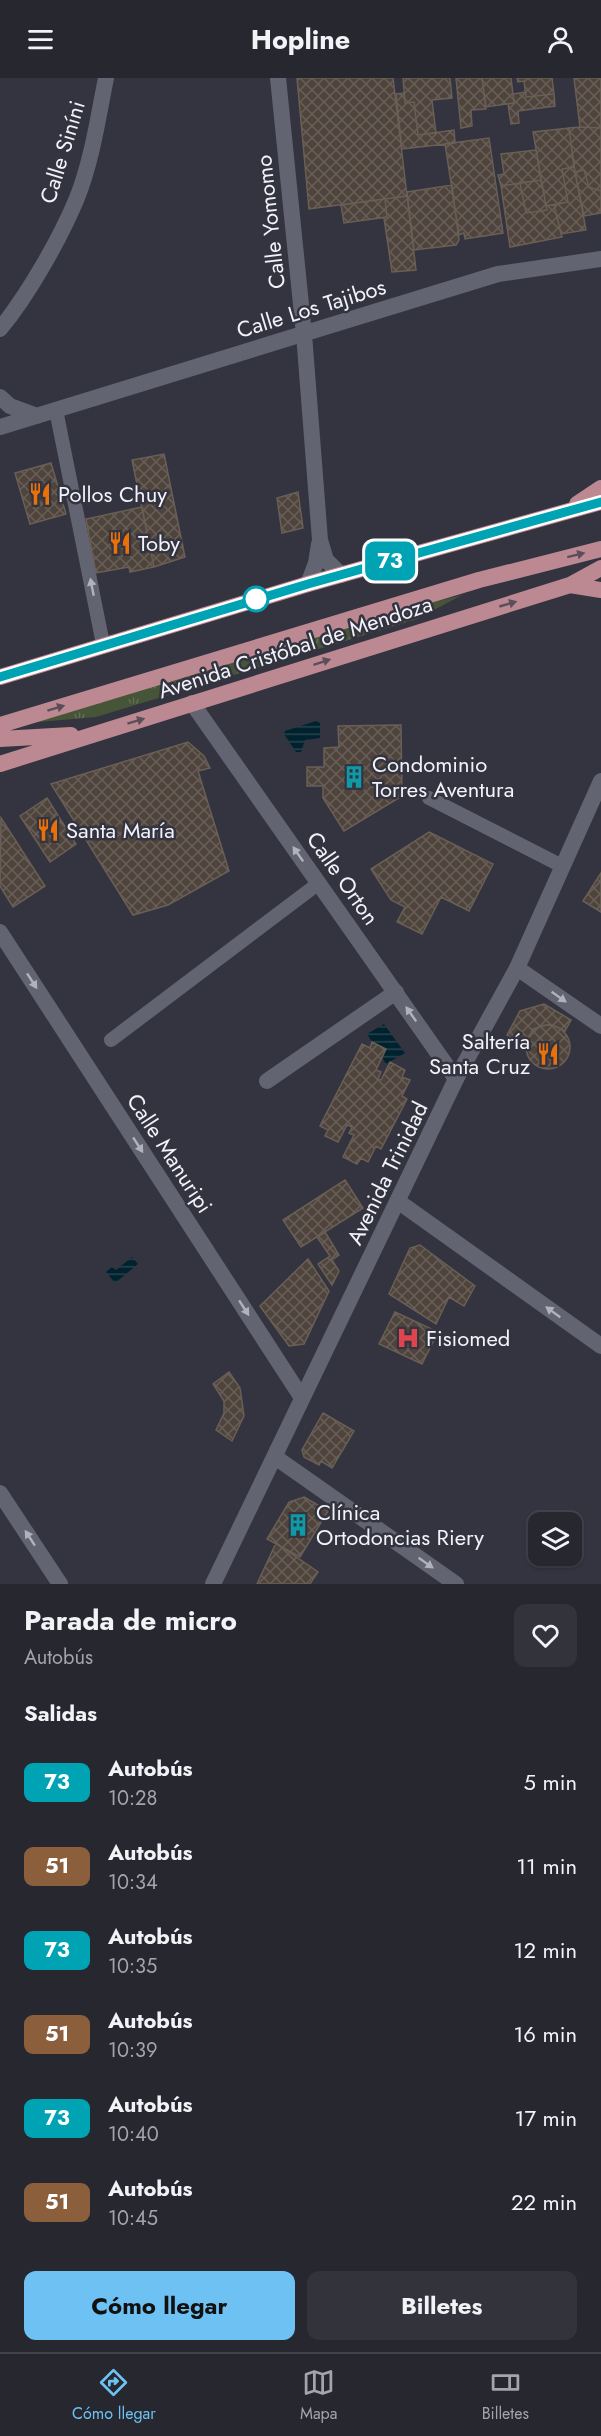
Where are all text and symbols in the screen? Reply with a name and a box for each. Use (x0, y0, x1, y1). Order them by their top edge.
text: Hopline (251, 20, 350, 59)
icon: menu (24, 23, 57, 56)
icon: person (544, 23, 577, 56)
street label: Calle Siníni (31, 97, 93, 207)
street label: Calle Yomomo (247, 154, 293, 290)
street label: Calle Los Tajibos (233, 270, 390, 346)
place label: Pollos Chuy (58, 478, 167, 510)
restaurant icon: Pollos Chuy (27, 481, 53, 507)
place label: Toby (138, 527, 180, 559)
restaurant icon: Toby (107, 530, 133, 556)
line badge: 73 (363, 542, 417, 580)
text: 73 (377, 546, 403, 576)
one-way arrow (567, 550, 585, 559)
one-way arrow (87, 577, 96, 596)
unlabelled marker (243, 586, 269, 612)
street label: Avenida Cristóbal de Mendoza (154, 588, 436, 706)
one-way arrow (499, 599, 517, 608)
one-way arrow (313, 657, 331, 667)
one-way arrow (47, 703, 65, 712)
one-way arrow (127, 716, 145, 725)
place label: Condominio Torres Aventura (372, 748, 514, 805)
building icon: Condominio Torres Aventura (341, 764, 367, 790)
place label: Santa María (66, 814, 175, 846)
restaurant icon: Santa María (35, 817, 61, 843)
street label: Calle Orton (299, 825, 387, 931)
one-way arrow (293, 847, 305, 862)
one-way arrow (26, 973, 37, 989)
one-way arrow (550, 991, 566, 1003)
one-way arrow (405, 1006, 417, 1022)
place label: Saltería Santa Cruz (429, 1025, 530, 1082)
restaurant icon: Saltería Santa Cruz (535, 1041, 561, 1067)
street label: Calle Manuripi (119, 1087, 221, 1219)
street label: Avenida Trinidad (338, 1096, 436, 1250)
one-way arrow (132, 1137, 143, 1153)
one-way arrow (238, 1300, 250, 1316)
one-way arrow (546, 1306, 562, 1318)
place label: Fisiomed (426, 1322, 510, 1354)
hospital icon: Fisiomed (395, 1325, 421, 1351)
place label: Clínica Ortodoncias Riery (316, 1496, 484, 1553)
building icon: Clínica Ortodoncias Riery (285, 1512, 311, 1538)
map controls (528, 1512, 582, 1566)
button: layers (528, 1512, 582, 1566)
one-way arrow (24, 1531, 36, 1547)
one-way arrow (418, 1557, 434, 1568)
text: Parada de micro (24, 1600, 237, 1641)
button: heart (514, 1604, 577, 1667)
text: Autobús (24, 1643, 93, 1672)
text: Salidas (24, 1697, 97, 1729)
text: Autobús (108, 1752, 193, 1784)
text: 5 min (524, 1766, 577, 1798)
text: 73 (44, 1767, 70, 1797)
text: 10:28 (108, 1784, 157, 1813)
text: Autobús (108, 1836, 193, 1868)
text: 11 min (516, 1850, 577, 1882)
text: 51 (45, 1851, 69, 1881)
text: 10:34 (108, 1868, 158, 1897)
text: Autobús (108, 1920, 193, 1952)
text: 12 min (514, 1934, 577, 1966)
text: 73 (44, 1935, 70, 1965)
text: 10:35 (108, 1952, 157, 1981)
text: Autobús (108, 2004, 193, 2036)
text: 16 min (513, 2018, 577, 2050)
text: 51 (45, 2019, 69, 2049)
text: 10:39 (108, 2036, 157, 2065)
text: Autobús (108, 2088, 193, 2120)
text: 17 min (515, 2102, 577, 2134)
text: 73 (44, 2103, 70, 2133)
text: 10:40 (108, 2120, 159, 2149)
text: Autobús (108, 2172, 193, 2204)
text: 22 min (511, 2186, 577, 2218)
text: 51 (45, 2187, 69, 2217)
text: 10:45 (108, 2204, 158, 2233)
button: Cómo llegar (24, 2271, 295, 2340)
button: Billetes (307, 2271, 577, 2340)
tab: Cómo llegar (72, 2366, 156, 2425)
tab: Mapa (300, 2366, 337, 2425)
tab: Billetes (482, 2366, 529, 2425)

